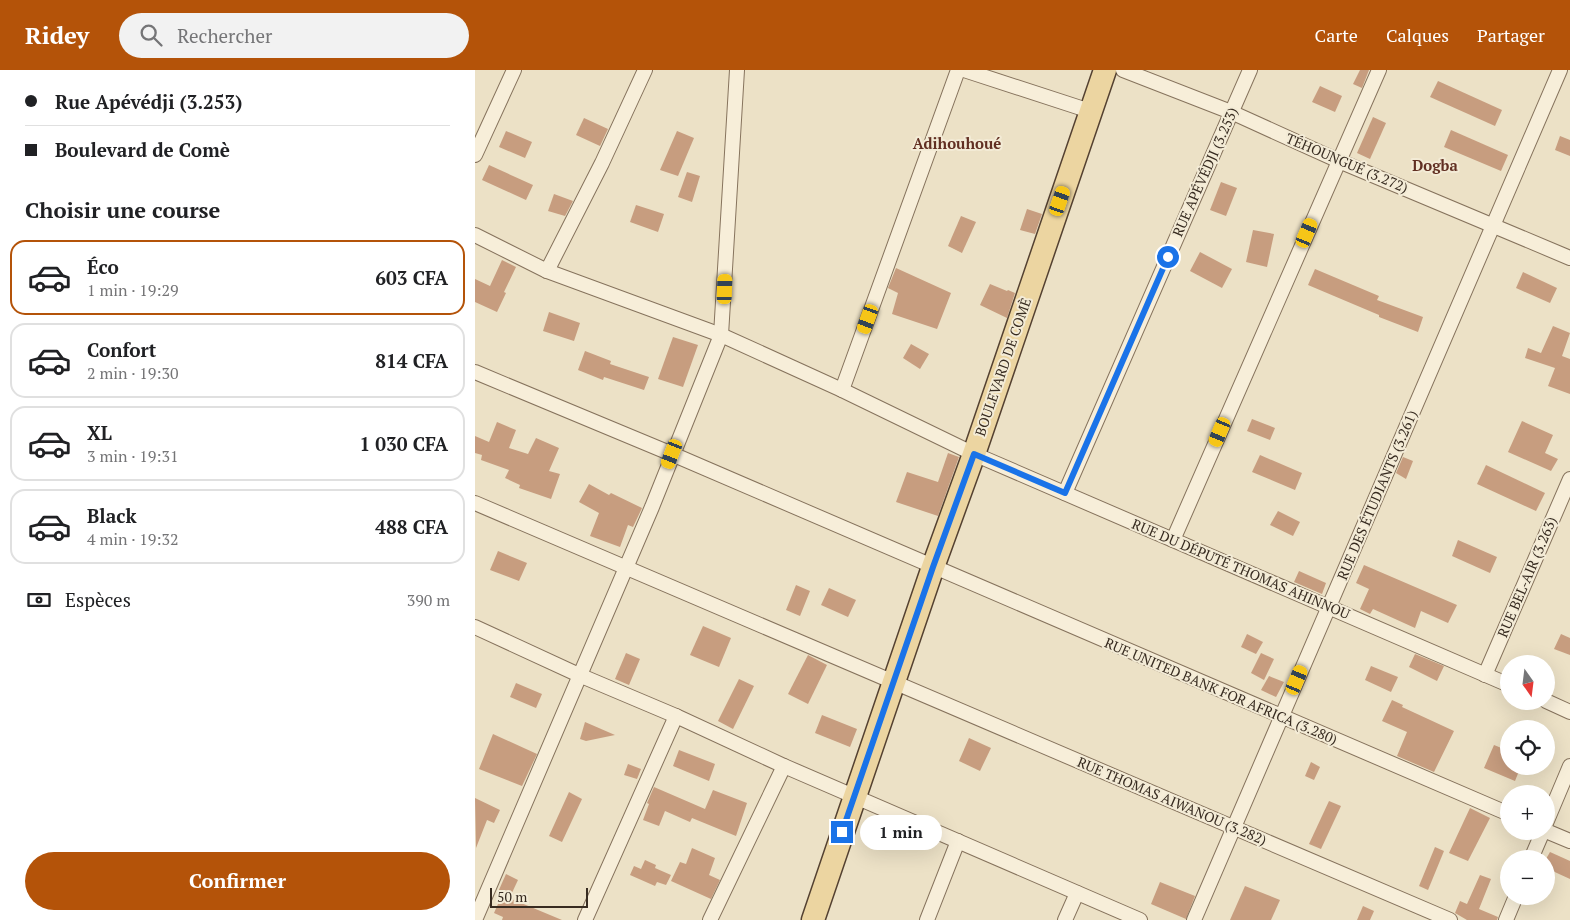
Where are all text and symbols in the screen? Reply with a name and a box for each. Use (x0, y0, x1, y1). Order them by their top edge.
search box (119, 13, 469, 58)
text: Ridey (25, 19, 89, 51)
icon: search (137, 21, 165, 49)
text: Rechercher (177, 23, 272, 48)
text: Carte (1315, 23, 1358, 47)
text: Calques (1386, 23, 1449, 47)
text: Partager (1477, 23, 1545, 47)
text: Rue Apévédji (3.253) (55, 89, 242, 114)
street label: RUE APÉVÉDJI (3.253) (1167, 104, 1242, 240)
street label: TÉHOUNGUÉ (3.272) (1283, 128, 1411, 197)
district label: Adihouhoué (913, 133, 1001, 153)
text: Boulevard de Comè (55, 137, 230, 162)
district label: Dogba (1412, 155, 1458, 175)
car (1048, 184, 1071, 218)
text: Choisir une course (25, 195, 220, 224)
car (1294, 216, 1319, 250)
route start (1157, 246, 1179, 268)
text: Éco (87, 254, 119, 279)
icon: car (27, 255, 72, 300)
text: 603 CFA (375, 265, 448, 290)
car (716, 274, 733, 304)
text: 1 min · 19:29 (87, 279, 179, 301)
street label: BOULEVARD DE COMÈ (970, 295, 1035, 438)
car (855, 302, 880, 336)
text: Confort (87, 337, 156, 362)
icon: car (27, 338, 72, 383)
text: 814 CFA (375, 348, 448, 373)
text: 2 min · 19:30 (87, 362, 179, 384)
street label: RUE DES ÉTUDIANTS (3.261) (1332, 407, 1421, 583)
car (1207, 415, 1232, 449)
text: XL (87, 420, 112, 445)
icon: car (27, 421, 72, 466)
text: 1 030 CFA (359, 431, 448, 456)
car (659, 437, 684, 471)
text: 3 min · 19:31 (87, 445, 179, 467)
text: Black (87, 503, 137, 528)
icon: car (27, 504, 72, 549)
street label: RUE BEL-AIR (3.263) (1492, 513, 1561, 640)
text: 488 CFA (375, 514, 448, 539)
street label: RUE DU DÉPUTÉ THOMAS AHINNOU (1129, 514, 1354, 623)
text: 4 min · 19:32 (87, 528, 179, 550)
icon: cash (25, 586, 53, 614)
text: Espèces (65, 587, 131, 612)
text: 390 m (407, 589, 450, 611)
street label: RUE UNITED BANK FOR AFRICA (3.280) (1102, 633, 1341, 748)
north arrow (1500, 655, 1555, 710)
map controls (1500, 655, 1555, 905)
car (1284, 663, 1309, 697)
button: locate (1500, 720, 1555, 775)
street label: RUE THOMAS AIWANOU (3.282) (1075, 752, 1270, 849)
button: + (1500, 785, 1555, 840)
callout: 1 min (859, 814, 942, 850)
route end (831, 821, 853, 843)
text: 1 min (879, 821, 923, 843)
button: − (1500, 850, 1555, 905)
button: Confirmer (25, 852, 450, 910)
scale bar (490, 885, 587, 908)
text: 50 m (497, 887, 527, 906)

